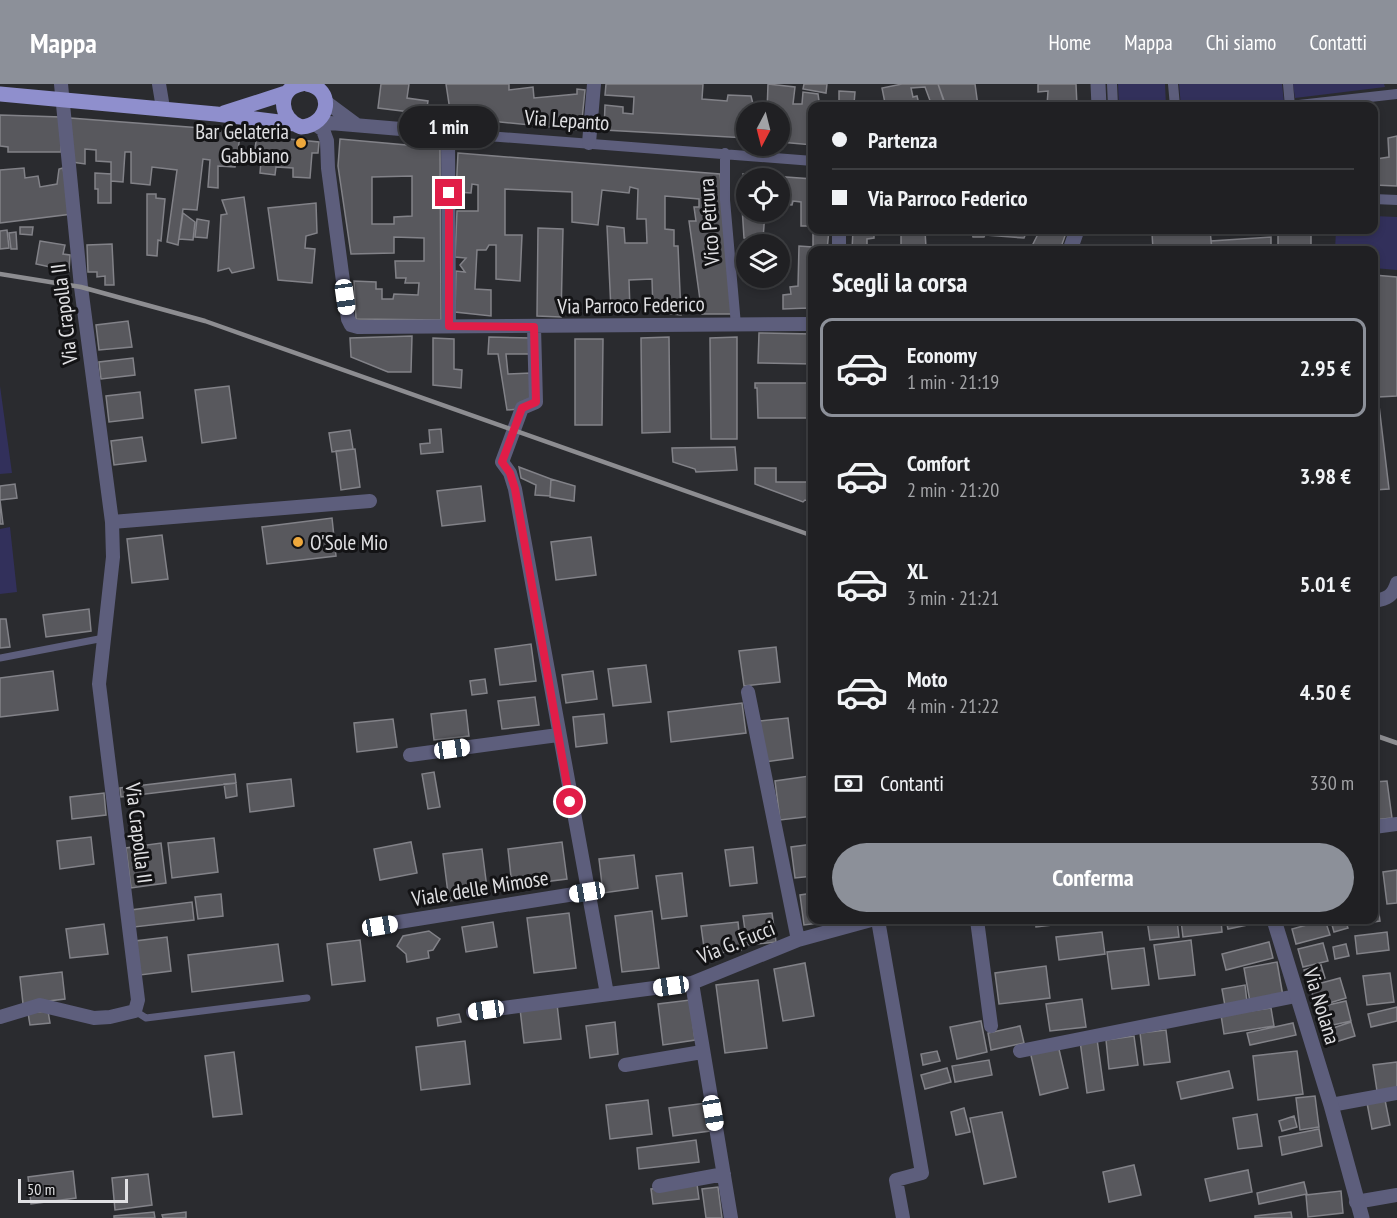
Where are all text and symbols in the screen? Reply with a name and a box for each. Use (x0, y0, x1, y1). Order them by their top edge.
text: Mappa (30, 24, 97, 61)
text: Home (1049, 29, 1091, 56)
text: Mappa (1124, 29, 1173, 56)
text: Chi siamo (1206, 29, 1276, 56)
text: Contatti (1309, 29, 1367, 56)
north arrow (736, 102, 790, 156)
map controls (736, 102, 790, 288)
street label: Via Lepanto (523, 103, 610, 136)
callout: 1 min (400, 106, 498, 148)
text: 1 min (428, 114, 469, 140)
place label: Bar Gelateria Gabbiano (195, 118, 289, 169)
text: Partenza (868, 126, 937, 154)
marker: Bar Gelateria Gabbiano (294, 136, 308, 150)
button: locate (736, 168, 790, 222)
street label: Vico Petrura (692, 178, 726, 267)
route end (435, 179, 462, 206)
text: Via Parroco Federico (868, 184, 1028, 212)
button: layers (736, 234, 790, 288)
street label: Via Crapolla II (44, 262, 84, 367)
text: Scegli la corsa (832, 265, 968, 299)
car (334, 278, 356, 316)
street label: Via Parroco Federico (556, 290, 705, 320)
icon: car (835, 341, 889, 395)
text: Economy (907, 341, 977, 369)
text: 2.95 € (1300, 354, 1351, 382)
text: 1 min · 21:19 (907, 369, 999, 395)
icon: car (835, 449, 889, 503)
text: Comfort (907, 449, 970, 477)
text: 3.98 € (1300, 462, 1351, 490)
text: 2 min · 21:20 (907, 477, 999, 503)
place label: O'Sole Mio (310, 529, 388, 556)
marker: O'Sole Mio (291, 535, 305, 549)
icon: car (835, 557, 889, 611)
text: XL (907, 557, 928, 585)
text: 5.01 € (1300, 570, 1351, 598)
text: 3 min · 21:21 (907, 585, 999, 611)
icon: car (835, 665, 889, 719)
text: Moto (907, 665, 948, 693)
text: 4.50 € (1300, 678, 1351, 706)
text: 4 min · 21:22 (907, 693, 999, 719)
car (433, 738, 471, 760)
icon: cash (832, 767, 865, 800)
text: Contanti (880, 769, 944, 797)
text: 330 m (1310, 770, 1354, 796)
street label: Via Crapolla II (119, 780, 159, 885)
route start (556, 788, 583, 815)
button: Conferma (832, 843, 1354, 912)
street label: Viale delle Mimose (409, 864, 550, 912)
car (568, 880, 606, 904)
car (361, 914, 399, 938)
street label: Via G. Fucci (692, 914, 779, 970)
street label: Via Nolana (1297, 964, 1346, 1047)
car (652, 975, 690, 997)
car (467, 999, 505, 1021)
car (701, 1094, 725, 1132)
scale bar (18, 1176, 128, 1204)
text: 50 m (27, 1179, 55, 1199)

